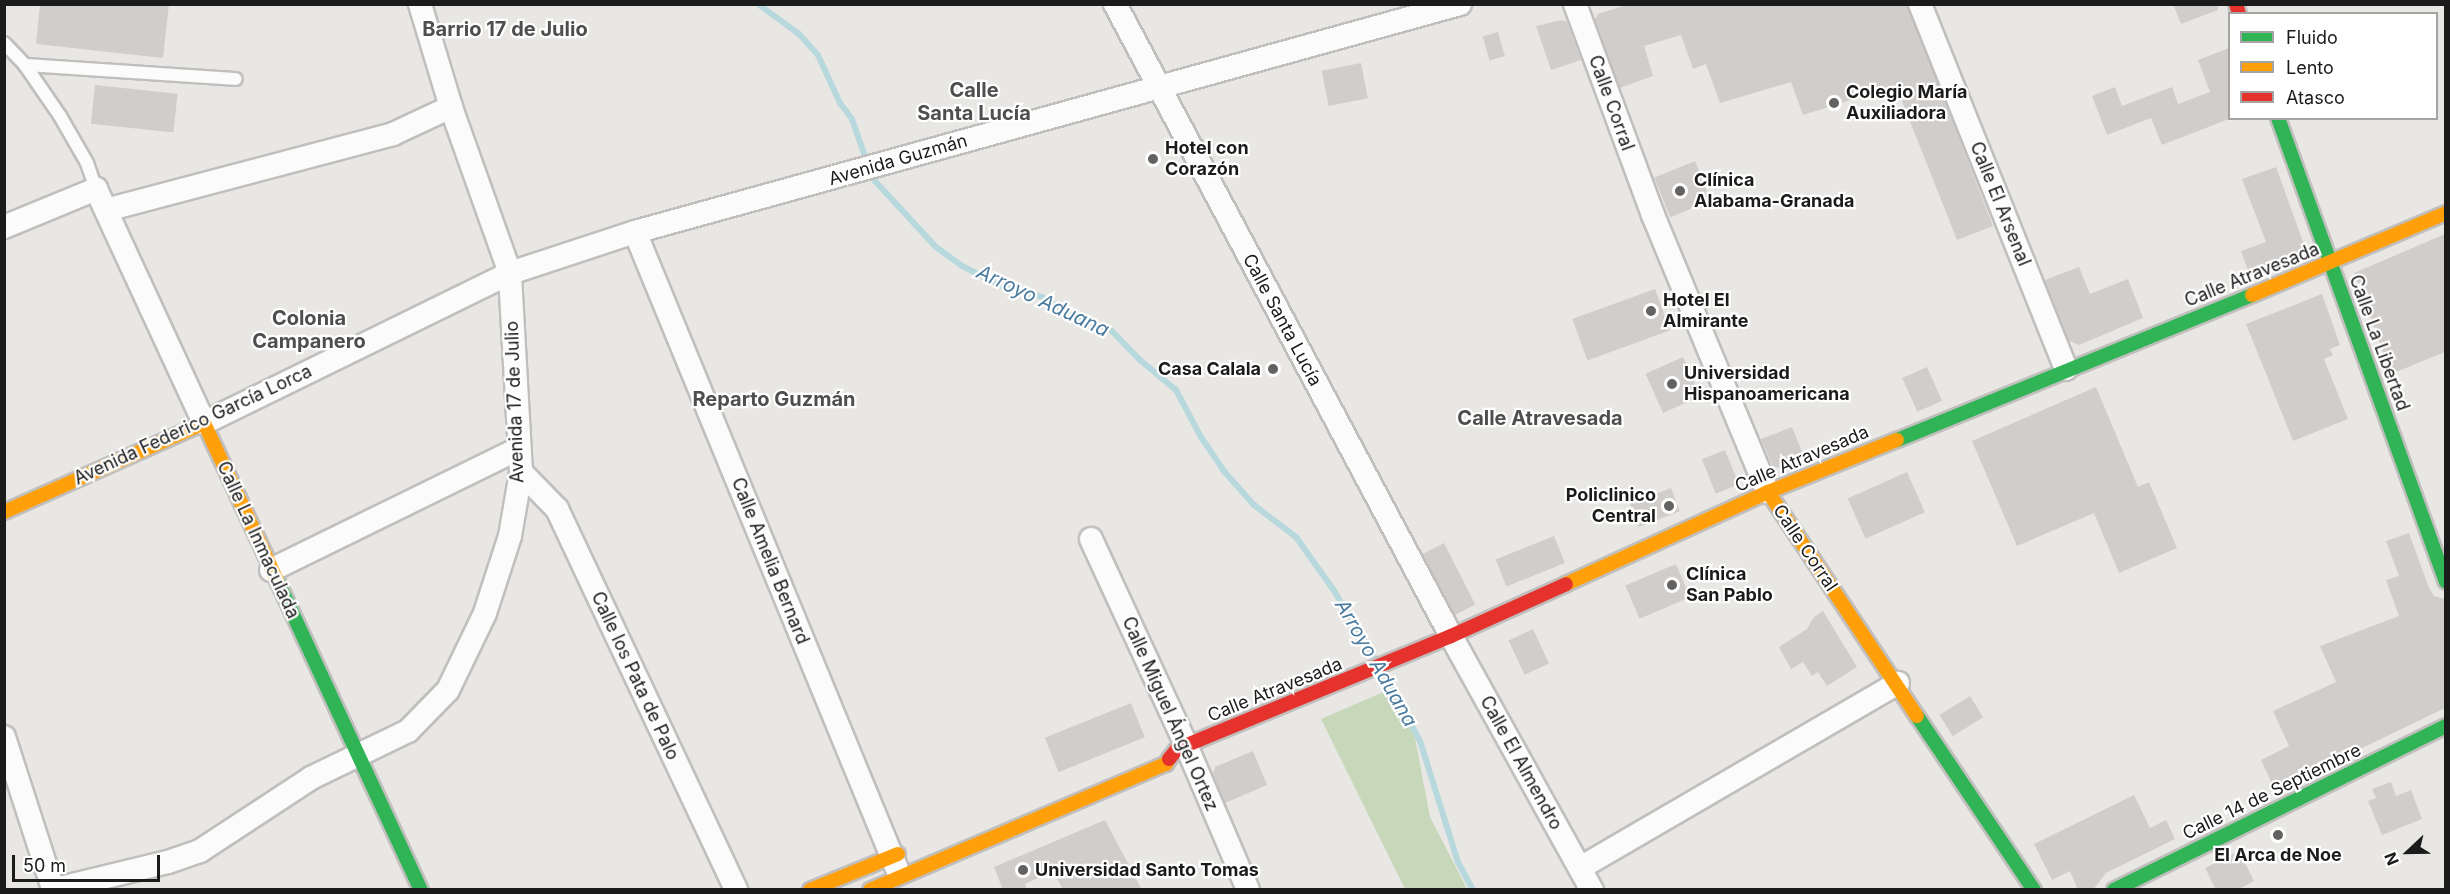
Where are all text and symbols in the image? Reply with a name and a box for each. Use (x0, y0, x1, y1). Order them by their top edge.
legend (2228, 12, 2438, 120)
district label: Barrio 17 de Julio (422, 17, 588, 41)
text: Fluido (2286, 27, 2338, 48)
street label: Calle Corral (1584, 52, 1638, 154)
text: Lento (2286, 57, 2334, 78)
district label: Calle Santa Lucía (917, 78, 1031, 125)
place label: Colegio María Auxiliadora (1846, 82, 1968, 124)
text: Atasco (2286, 87, 2345, 108)
marker: Colegio María Auxiliadora (1827, 96, 1841, 110)
street label: Avenida Guzmán (826, 130, 970, 190)
place label: Hotel con Corazón (1165, 138, 1249, 180)
street label: Calle El Arsenal (1965, 139, 2035, 269)
marker: Hotel con Corazón (1146, 152, 1160, 166)
place label: Clínica Alabama-Granada (1694, 170, 1855, 213)
marker: Clínica Alabama-Granada (1671, 182, 1689, 200)
street label: Calle Atravesada (2182, 238, 2322, 312)
street label: Calle Santa Lucía (1238, 250, 1326, 390)
water label: Arroyo Aduana (973, 260, 1113, 342)
street label: Calle La Libertad (2344, 272, 2414, 414)
place label: Hotel El Almirante (1663, 290, 1748, 332)
marker: Hotel El Almirante (1644, 304, 1658, 318)
district label: Colonia Campanero (252, 307, 366, 354)
street label: Avenida 17 de Julio (501, 321, 529, 483)
place label: Casa Calala (1158, 358, 1261, 380)
street label: Avenida Federico García Lorca (71, 360, 315, 490)
marker: Casa Calala (1266, 362, 1280, 376)
place label: Universidad Hispanoamericana (1684, 363, 1850, 406)
marker: Universidad Hispanoamericana (1665, 377, 1679, 391)
district label: Reparto Guzmán (692, 387, 856, 411)
district label: Calle Atravesada (1457, 406, 1623, 430)
street label: Calle Atravesada (1732, 421, 1872, 497)
street label: Calle La Inmaculada (212, 458, 304, 622)
street label: Calle Amelia Bernard (727, 475, 813, 647)
place label: Policlinico Central (1566, 485, 1656, 528)
marker: Policlinico Central (1660, 497, 1678, 515)
street label: Calle Corral (1768, 501, 1842, 595)
place label: Clínica San Pablo (1686, 564, 1773, 606)
marker: Clínica San Pablo (1663, 576, 1681, 594)
street label: Calle los Pata de Palo (586, 588, 684, 764)
water label: Arroyo Aduana (1330, 595, 1422, 731)
street label: Calle Miguel Ángel Ortez (1117, 613, 1223, 815)
street label: Calle Atravesada (1205, 653, 1345, 727)
street label: Calle El Almendro (1475, 692, 1567, 834)
street label: Calle 14 de Septiembre (2179, 739, 2365, 845)
north arrow (2378, 822, 2438, 882)
marker: El Arca de Noe (2271, 828, 2285, 842)
scale bar (15, 843, 164, 881)
place label: El Arca de Noe (2214, 844, 2342, 866)
text: N (2380, 849, 2403, 868)
text: 50 m (23, 855, 66, 876)
place label: Universidad Santo Tomas (1035, 859, 1259, 881)
marker: Universidad Santo Tomas (1016, 863, 1030, 877)

